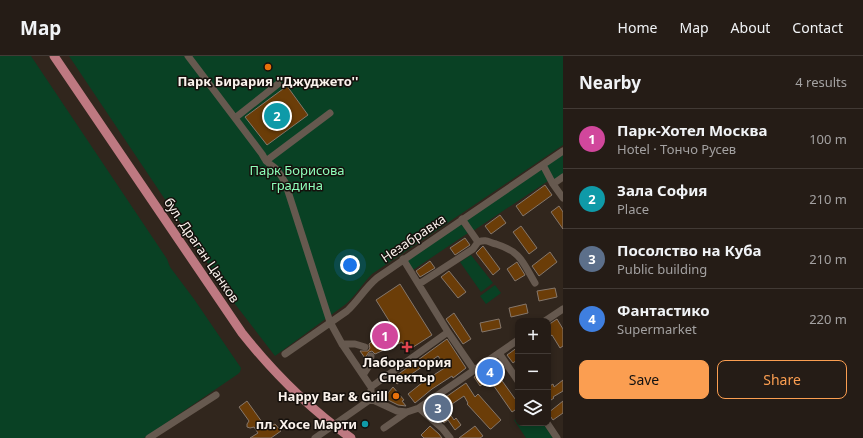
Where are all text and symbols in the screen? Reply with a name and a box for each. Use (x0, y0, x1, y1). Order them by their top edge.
text: Map (20, 15, 61, 41)
text: Home (618, 18, 657, 37)
text: Map (679, 18, 709, 37)
text: About (731, 18, 770, 37)
text: Contact (792, 18, 843, 37)
marker: Парк Бирария ''Джуджето'' (263, 62, 273, 72)
text: Nearby (579, 71, 641, 94)
place label: Парк Бирария ''Джуджето'' (177, 72, 359, 90)
text: 4 results (795, 73, 847, 91)
pin: 2 (264, 101, 290, 131)
text: Парк-Хотел Москва (617, 120, 767, 140)
text: 1 (588, 130, 596, 148)
text: 100 m (809, 130, 847, 148)
text: Hotel · Тончо Русев (617, 140, 736, 158)
park label: Парк Борисова градина (249, 161, 345, 194)
text: Зала София (617, 180, 707, 200)
text: 2 (588, 190, 596, 208)
text: 210 m (809, 190, 847, 208)
street label: бул. Драган Цанков (160, 194, 244, 306)
text: Place (617, 200, 649, 218)
street label: Незабравка (377, 210, 449, 266)
text: Посолство на Куба (617, 240, 762, 260)
text: 3 (588, 250, 596, 268)
text: 210 m (809, 250, 847, 268)
your location (340, 255, 360, 275)
text: Public building (617, 260, 707, 278)
text: Фантастико (617, 300, 710, 320)
text: 4 (588, 310, 596, 328)
text: 220 m (809, 310, 847, 328)
map controls (515, 318, 551, 426)
button: + (515, 318, 551, 354)
text: Supermarket (617, 320, 697, 338)
pin: 1 (372, 321, 398, 351)
marker: Лаборатория Спектър (401, 341, 413, 353)
place label: Лаборатория Спектър (363, 353, 451, 386)
button: − (515, 354, 551, 390)
pin: 4 (477, 357, 503, 387)
button: Save (579, 360, 709, 399)
button: Share (717, 360, 847, 399)
place label: Happy Bar & Grill (278, 387, 388, 405)
button: layers (515, 390, 551, 426)
marker: Happy Bar & Grill (391, 391, 401, 401)
pin: 3 (425, 393, 451, 423)
place label: пл. Хосе Марти (256, 415, 357, 433)
marker: пл. Хосе Марти (360, 419, 370, 429)

